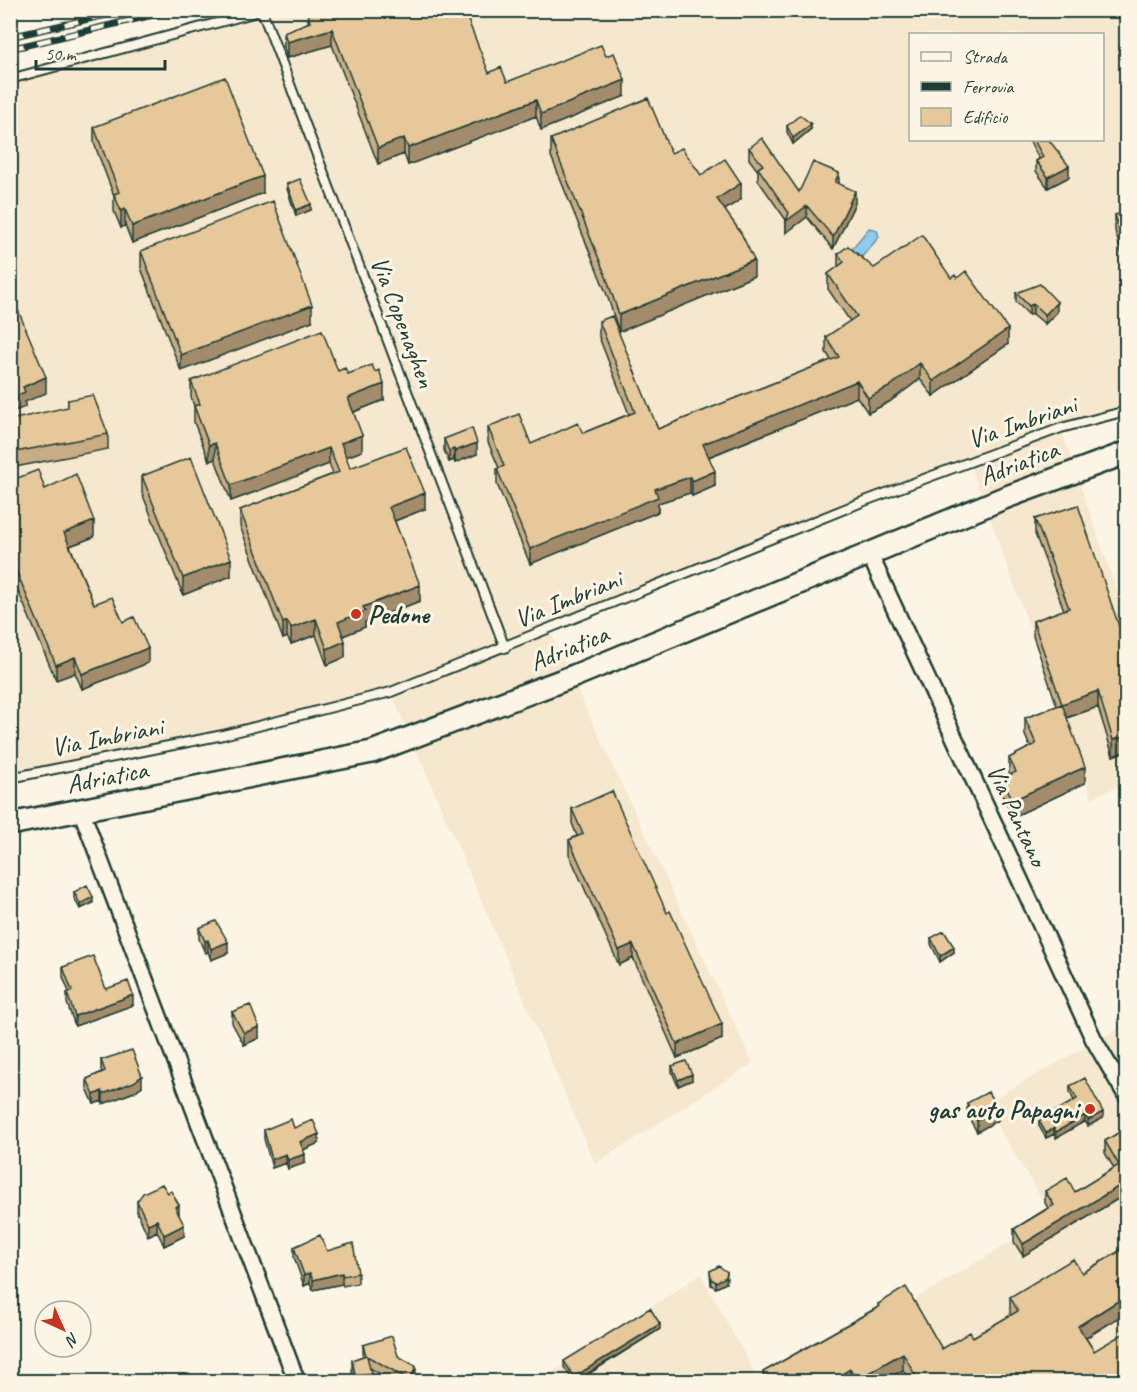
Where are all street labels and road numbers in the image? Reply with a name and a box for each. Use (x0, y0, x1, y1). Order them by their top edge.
street label: Via Copenaghen (363, 252, 443, 393)
street label: Via Imbriani (963, 387, 1084, 456)
street label: Adriatica (975, 432, 1065, 493)
street label: Via Imbriani (510, 561, 629, 635)
street label: Adriatica (525, 617, 615, 679)
street label: Via Imbriani (49, 709, 169, 764)
street label: Adriatica (64, 753, 152, 801)
street label: Via Pantano (979, 759, 1056, 874)

